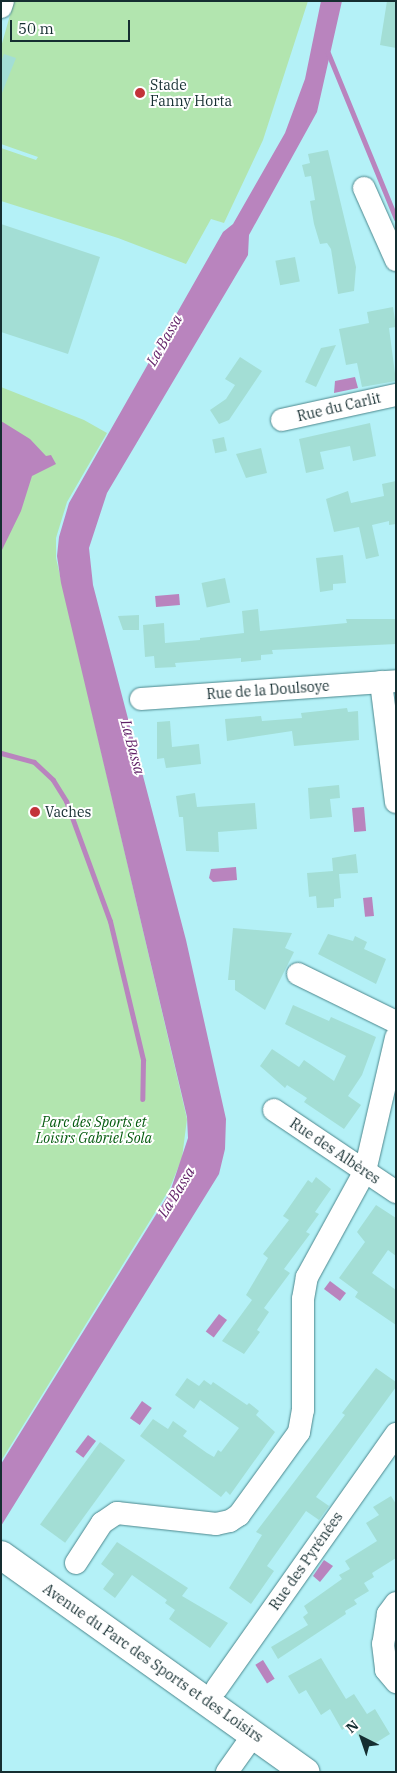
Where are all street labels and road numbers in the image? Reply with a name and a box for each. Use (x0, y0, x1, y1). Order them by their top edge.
street label: Rue du Carlit (295, 389, 383, 425)
street label: Rue de la Doulsoye (206, 677, 330, 703)
street label: Rue des Albères (287, 1115, 383, 1187)
street label: Rue des Pyrénées (266, 1509, 346, 1613)
street label: Avenue du Parc des Sports et des Loisirs (40, 1580, 266, 1746)

